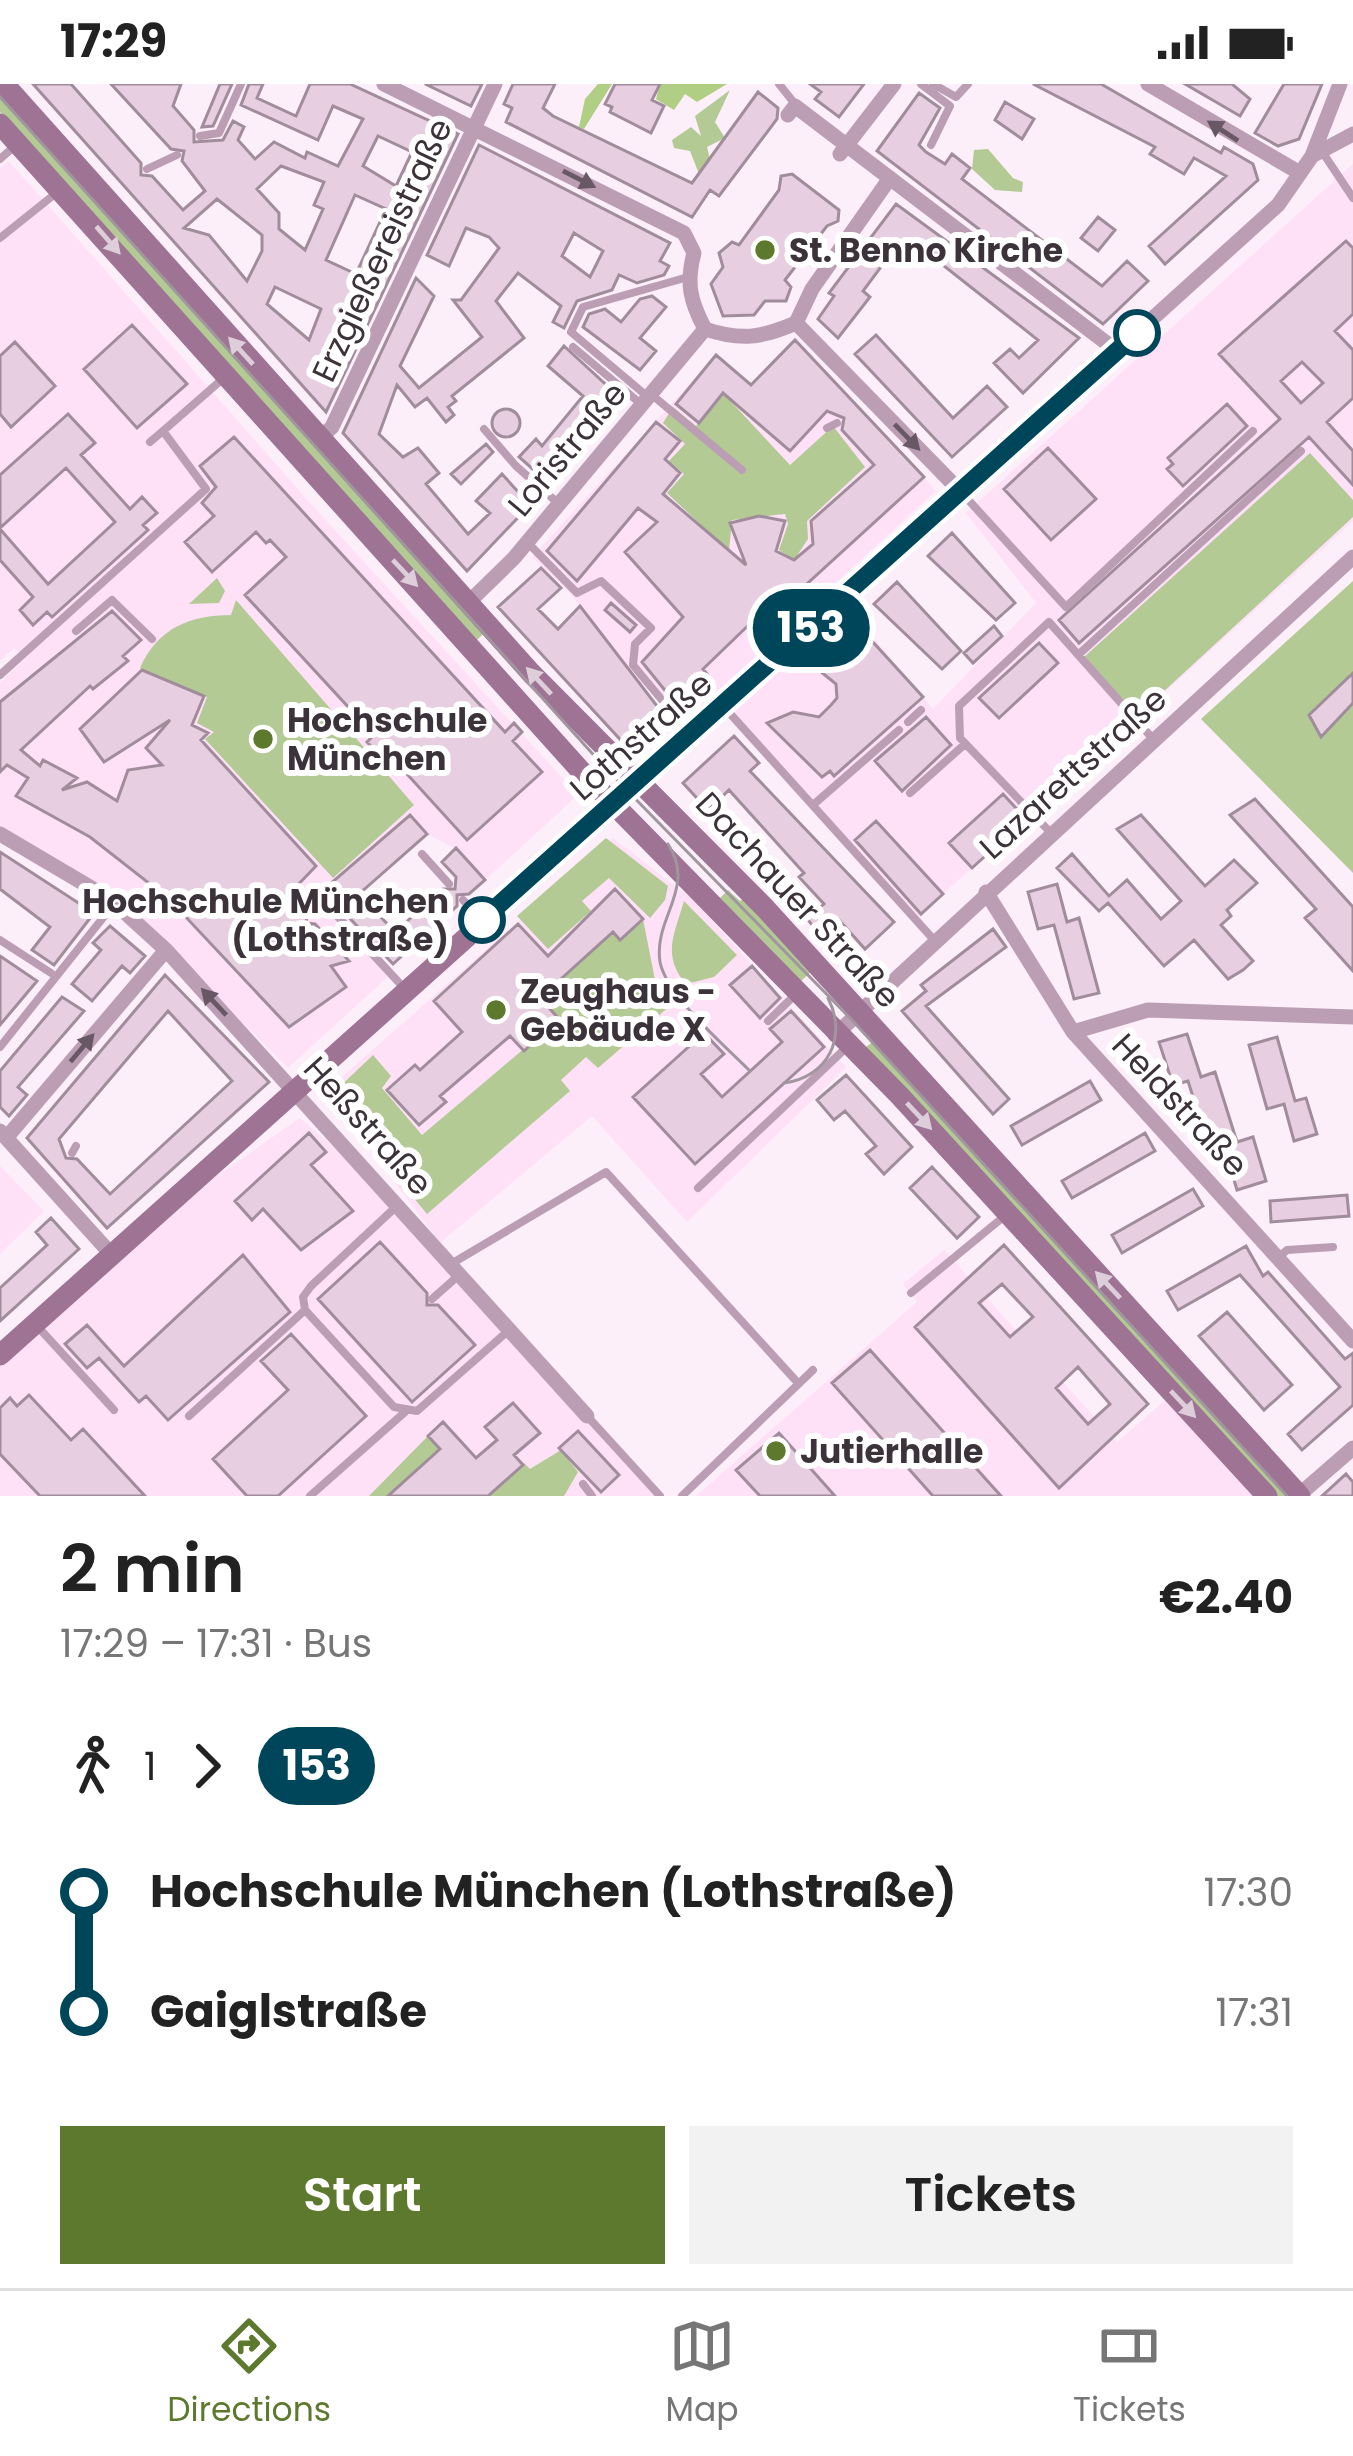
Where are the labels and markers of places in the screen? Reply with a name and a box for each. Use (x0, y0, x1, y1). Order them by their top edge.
place label: St. Benno Kirche (789, 227, 1063, 274)
marker: St. Benno Kirche (752, 237, 778, 263)
unlabelled marker (1115, 311, 1159, 355)
place label: Hochschule München (287, 697, 487, 782)
marker: Hochschule München (250, 726, 276, 752)
place label: Hochschule München (Lothstraße) (82, 878, 449, 963)
marker: Hochschule München (Lothstraße) (460, 898, 504, 942)
place label: Zeughaus - Gebäude X (520, 968, 716, 1053)
marker: Zeughaus - Gebäude X (483, 997, 509, 1023)
place label: Jutierhalle (800, 1428, 983, 1475)
marker: Jutierhalle (763, 1438, 789, 1464)

